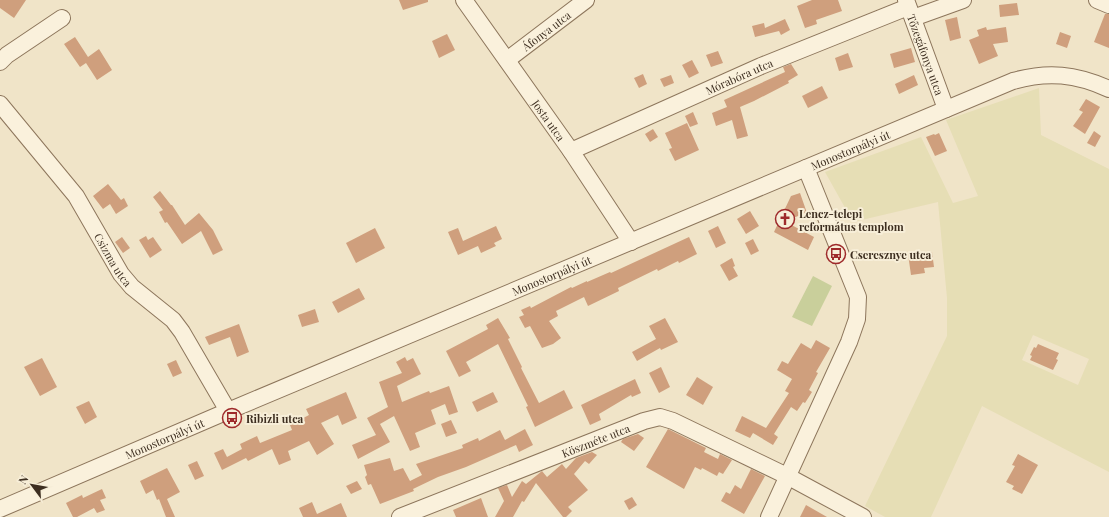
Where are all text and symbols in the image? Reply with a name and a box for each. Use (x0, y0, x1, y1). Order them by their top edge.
street label: Áfonya utca (518, 7, 574, 54)
street label: Tőzegáfonya utca (904, 12, 948, 97)
street label: Mórabóra utca (703, 54, 775, 97)
street label: Josta utca (529, 95, 569, 144)
street label: Monostorpályi út (808, 126, 892, 173)
place label: Lencz-telepi református templom (799, 206, 904, 234)
church icon: Lencz-telepi református templom (774, 208, 796, 230)
street label: Csizma utca (91, 230, 136, 290)
bus stop icon: Cseresznye utca (825, 243, 847, 265)
place label: Cseresznye utca (850, 247, 931, 262)
street label: Monostorpályi út (509, 252, 593, 298)
bus stop icon: Ribizli utca (221, 407, 243, 429)
place label: Ribizli utca (246, 411, 304, 426)
street label: Monostorpályi út (123, 415, 206, 462)
street label: Köszméte utca (559, 420, 632, 460)
north arrow (12, 465, 52, 505)
text: N (15, 472, 32, 487)

